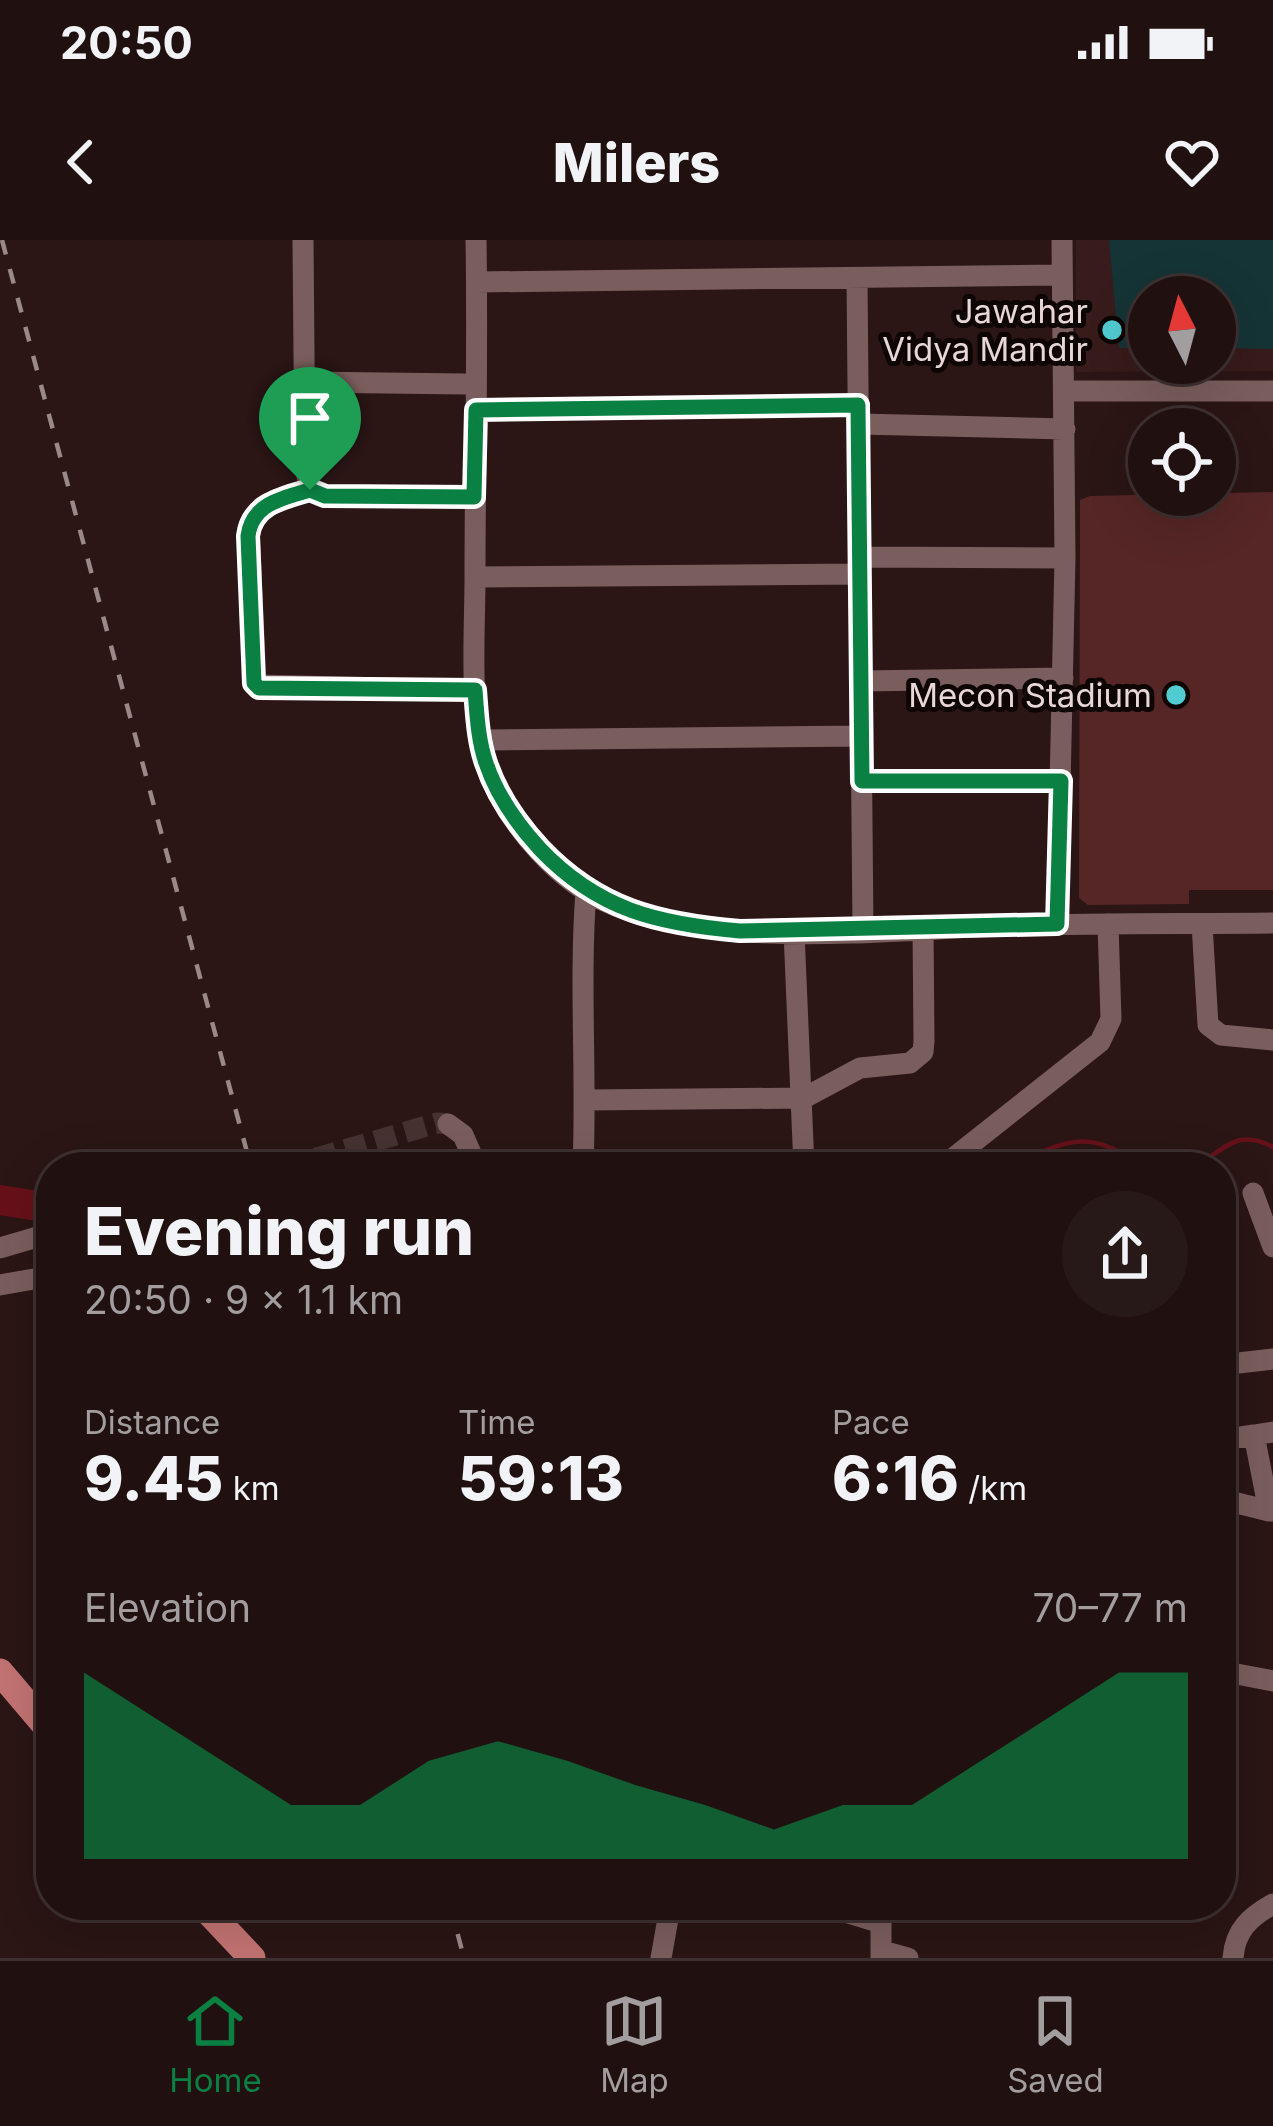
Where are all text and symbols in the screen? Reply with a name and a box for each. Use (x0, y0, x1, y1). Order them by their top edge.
text: 20:50 (60, 15, 193, 70)
icon: back (48, 129, 114, 195)
icon: heart (1159, 129, 1225, 195)
text: Milers (553, 130, 720, 195)
north arrow (1128, 276, 1236, 384)
map controls (1128, 276, 1236, 516)
place label: Jawahar Vidya Mandir (882, 291, 1088, 369)
marker: Jawahar Vidya Mandir (1099, 317, 1125, 343)
pin (259, 367, 361, 490)
icon: arrive (277, 385, 343, 451)
button: locate (1128, 408, 1236, 516)
place label: Mecon Stadium (908, 675, 1152, 715)
marker: Mecon Stadium (1163, 682, 1189, 708)
text: Evening run (84, 1191, 474, 1271)
button: share (1062, 1191, 1188, 1317)
text: 20:50 · 9 × 1.1 km (84, 1276, 403, 1323)
text: Distance (84, 1402, 220, 1442)
text: Time (458, 1402, 535, 1442)
text: Pace (832, 1402, 910, 1442)
text: 9.45 (84, 1442, 223, 1514)
text: 59:13 (458, 1442, 624, 1514)
text: 6:16 (832, 1442, 959, 1514)
text: km (223, 1468, 280, 1508)
text: /km (959, 1468, 1027, 1508)
text: Elevation (84, 1584, 251, 1631)
text: 70–77 m (1032, 1584, 1188, 1631)
tab: Home (169, 1988, 262, 2100)
tab: Map (600, 1988, 669, 2100)
tab: Saved (1007, 1988, 1104, 2100)

